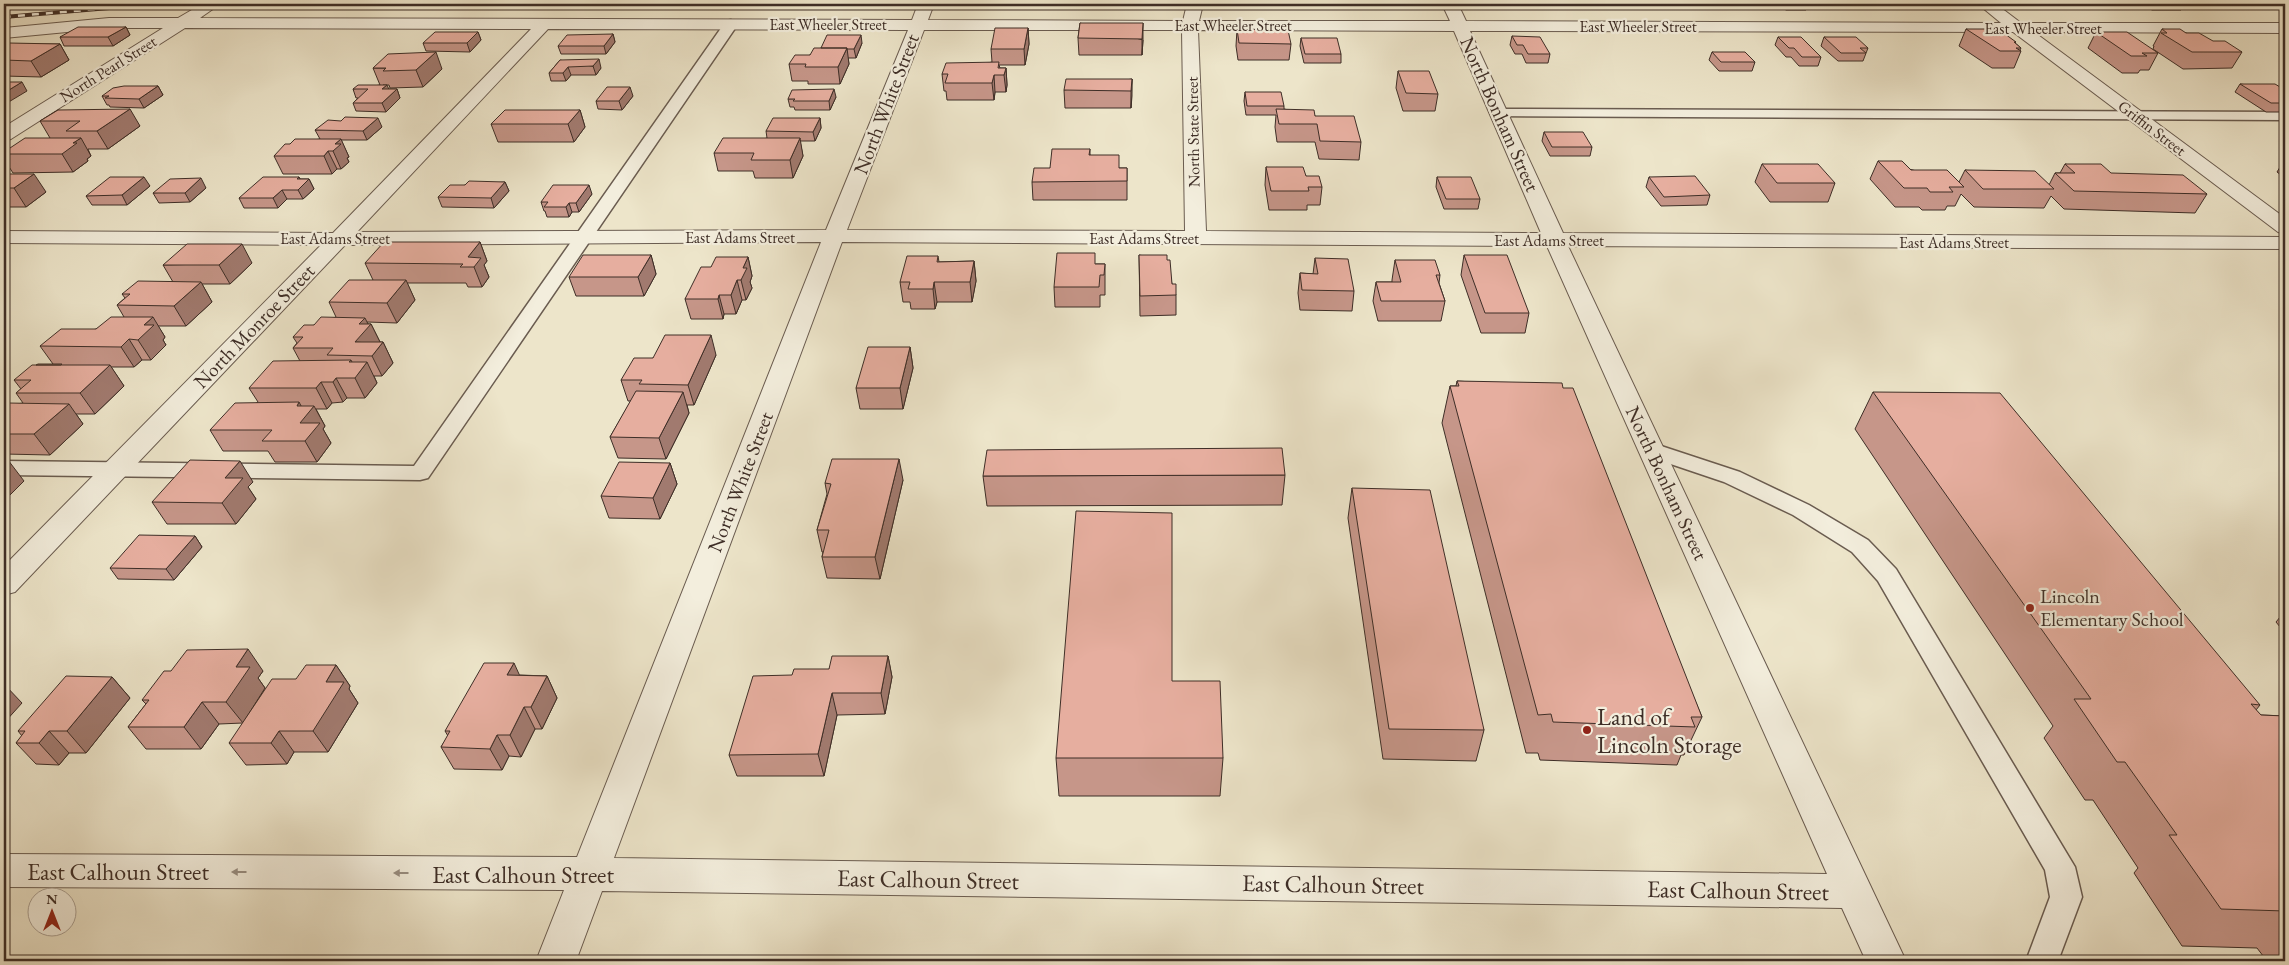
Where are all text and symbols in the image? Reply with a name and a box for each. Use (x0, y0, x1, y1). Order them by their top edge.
street label: East Wheeler Street (769, 14, 887, 35)
street label: East Wheeler Street (1174, 15, 1292, 36)
street label: East Wheeler Street (1579, 16, 1697, 37)
street label: East Wheeler Street (1984, 18, 2102, 39)
street label: North White Street (847, 29, 925, 178)
street label: North Pearl Street (56, 31, 160, 107)
street label: North Bonham Street (1454, 32, 1546, 196)
street label: North State Street (1182, 76, 1204, 188)
street label: Griffin Street (2114, 95, 2190, 161)
street label: East Adams Street (685, 227, 795, 248)
street label: East Adams Street (280, 228, 390, 249)
street label: East Adams Street (1089, 228, 1199, 249)
street label: East Adams Street (1494, 230, 1604, 251)
street label: East Adams Street (1899, 232, 2009, 253)
street label: North Monroe Street (188, 258, 321, 394)
street label: North Bonham Street (1620, 402, 1714, 565)
street label: North White Street (701, 407, 779, 556)
place label: Lincoln Elementary School (2040, 583, 2184, 632)
marker: Lincoln Elementary School (2024, 602, 2036, 614)
place label: Land of Lincoln Storage (1597, 701, 1742, 760)
marker: Land of Lincoln Storage (1581, 724, 1593, 736)
street label: East Calhoun Street (27, 856, 209, 887)
street label: East Calhoun Street (432, 859, 614, 890)
street label: East Calhoun Street (837, 862, 1020, 896)
street label: East Calhoun Street (1242, 867, 1425, 901)
one-way arrow (230, 868, 246, 876)
one-way arrow (393, 869, 409, 877)
street label: East Calhoun Street (1647, 873, 1830, 907)
north arrow (28, 888, 78, 938)
text: N (46, 890, 58, 908)

